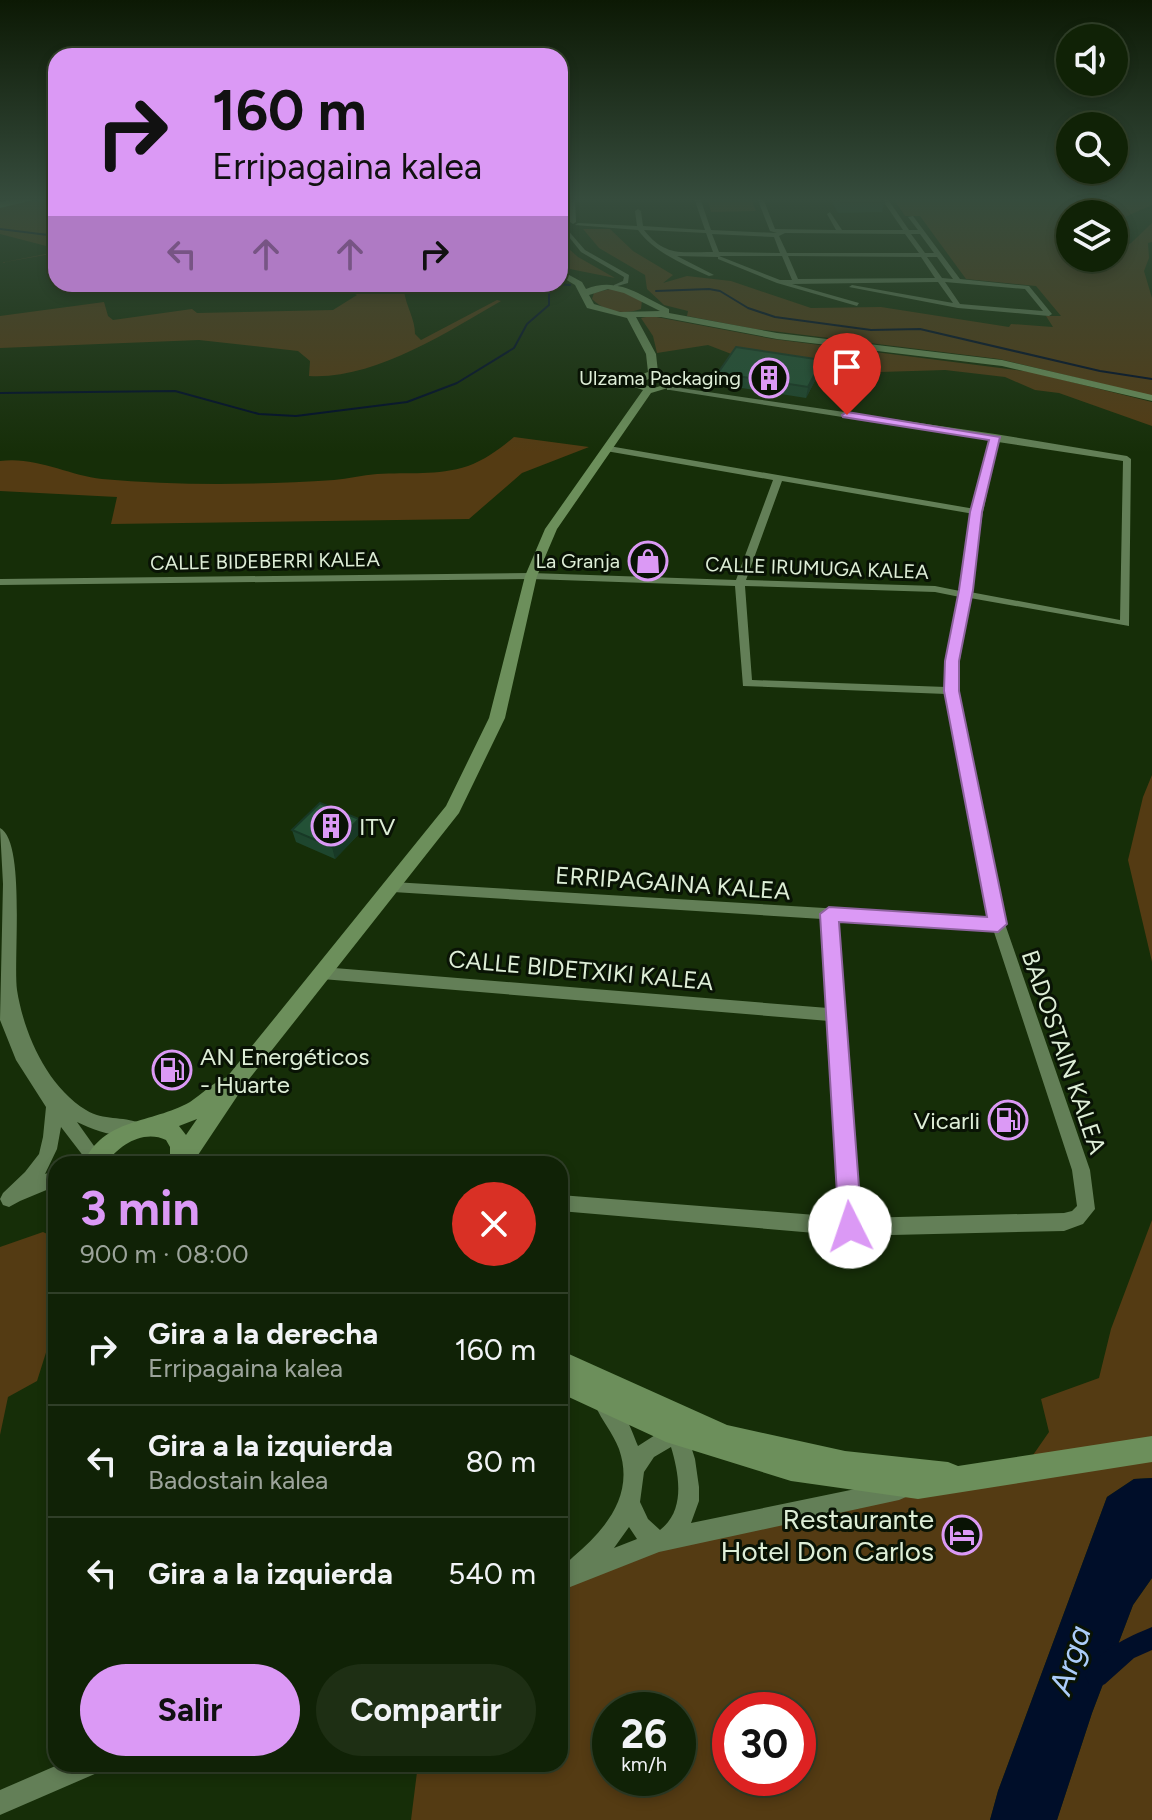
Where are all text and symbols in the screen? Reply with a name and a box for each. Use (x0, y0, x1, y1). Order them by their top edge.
map controls (1056, 24, 1128, 272)
button: sound (1056, 24, 1128, 96)
text: 160 m (212, 77, 367, 144)
icon: right (80, 80, 184, 184)
button: search (1056, 112, 1128, 184)
text: Erripagaina kalea (212, 145, 482, 188)
button: layers (1056, 200, 1128, 272)
icon: left (160, 232, 204, 276)
icon: ahead (244, 232, 288, 276)
icon: ahead (328, 232, 372, 276)
icon: right (412, 232, 456, 276)
pin (813, 333, 881, 415)
icon: arrive (825, 345, 869, 389)
building icon: Ulzama Packaging (748, 357, 790, 399)
place label: Ulzama Packaging (579, 366, 741, 390)
shop icon: La Granja (627, 540, 669, 582)
street label: CALLE BIDEBERRI KALEA (150, 547, 381, 575)
place label: La Granja (536, 549, 620, 573)
street label: CALLE IRUMUGA KALEA (705, 552, 930, 584)
building icon: ITV (310, 805, 352, 847)
place label: ITV (359, 812, 396, 841)
street label: ERRIPAGAINA KALEA (554, 860, 792, 906)
street label: CALLE BIDETXIKI KALEA (447, 944, 715, 996)
street label: BADOSTAIN KALEA (1016, 946, 1113, 1158)
place label: AN Energéticos - Huarte (200, 1042, 370, 1099)
fuel station icon: AN Energéticos - Huarte (151, 1049, 193, 1091)
fuel station icon: Vicarli (987, 1099, 1029, 1141)
place label: Vicarli (914, 1106, 980, 1135)
text: 3 min (80, 1179, 200, 1237)
button: close (452, 1182, 536, 1266)
position arrow (808, 1185, 892, 1269)
text: 900 m · 08:00 (80, 1238, 249, 1270)
text: Gira a la derecha (148, 1315, 378, 1352)
icon: right (80, 1327, 124, 1371)
text: 160 m (454, 1331, 536, 1368)
text: Erripagaina kalea (148, 1352, 343, 1384)
text: Gira a la izquierda (148, 1427, 393, 1464)
icon: left (80, 1439, 124, 1483)
text: 80 m (465, 1443, 536, 1480)
text: Badostain kalea (148, 1464, 328, 1496)
place label: Restaurante Hotel Don Carlos (720, 1502, 934, 1568)
hotel icon: Restaurante Hotel Don Carlos (941, 1514, 983, 1556)
icon: left (80, 1551, 124, 1595)
text: Gira a la izquierda (148, 1555, 393, 1592)
text: 540 m (448, 1555, 536, 1592)
water label: Arga (1040, 1621, 1099, 1701)
button: Salir (80, 1664, 300, 1756)
button: Compartir (316, 1664, 536, 1756)
speed limit sign: 30 (712, 1692, 816, 1796)
text: 26 (621, 1710, 667, 1758)
text: km/h (621, 1752, 667, 1776)

